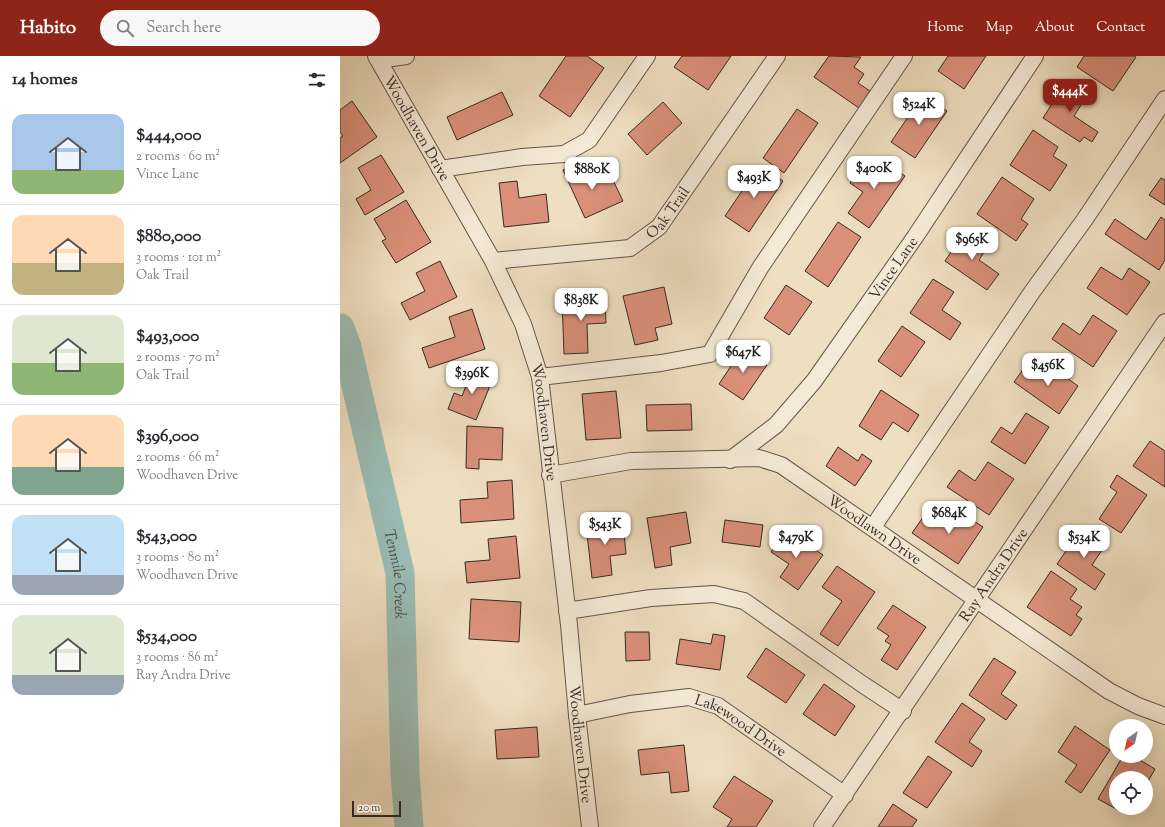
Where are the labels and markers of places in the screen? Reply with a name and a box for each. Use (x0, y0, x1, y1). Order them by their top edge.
pin: $444K (1042, 79, 1098, 113)
pin: $524K (891, 92, 947, 126)
pin: $400K (846, 156, 902, 190)
pin: $880K (564, 157, 620, 191)
pin: $493K (726, 165, 782, 199)
pin: $965K (944, 227, 1000, 261)
pin: $838K (553, 288, 609, 322)
pin: $647K (715, 340, 771, 374)
pin: $456K (1020, 353, 1076, 387)
pin: $396K (444, 361, 500, 395)
pin: $684K (921, 501, 977, 535)
pin: $543K (577, 512, 633, 546)
pin: $479K (768, 525, 824, 559)
pin: $534K (1056, 525, 1112, 559)

